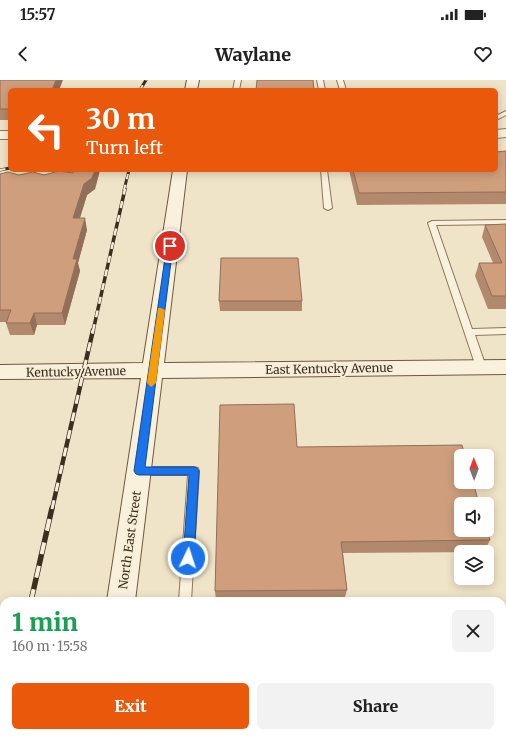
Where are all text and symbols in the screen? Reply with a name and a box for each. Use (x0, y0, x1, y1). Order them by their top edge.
text: 15:57 (20, 5, 55, 24)
icon: back (12, 43, 34, 65)
text: Waylane (215, 43, 291, 66)
icon: heart (472, 43, 494, 65)
text: 30 m (86, 101, 155, 137)
icon: left (20, 104, 72, 156)
text: Turn left (86, 136, 163, 159)
pin (153, 229, 187, 263)
icon: arrive (159, 235, 181, 257)
street label: East Kentucky Avenue (265, 360, 393, 377)
street label: Kentucky Avenue (26, 363, 126, 380)
north arrow (454, 449, 494, 489)
map controls (454, 449, 494, 585)
street label: North East Street (115, 489, 144, 590)
button: sound (454, 497, 494, 537)
position arrow (167, 537, 209, 579)
button: layers (454, 545, 494, 585)
text: 1 min (12, 607, 78, 638)
button: close (452, 610, 494, 652)
text: 160 m · 15:58 (12, 638, 88, 655)
button: Exit (12, 683, 249, 729)
button: Share (257, 683, 494, 729)

